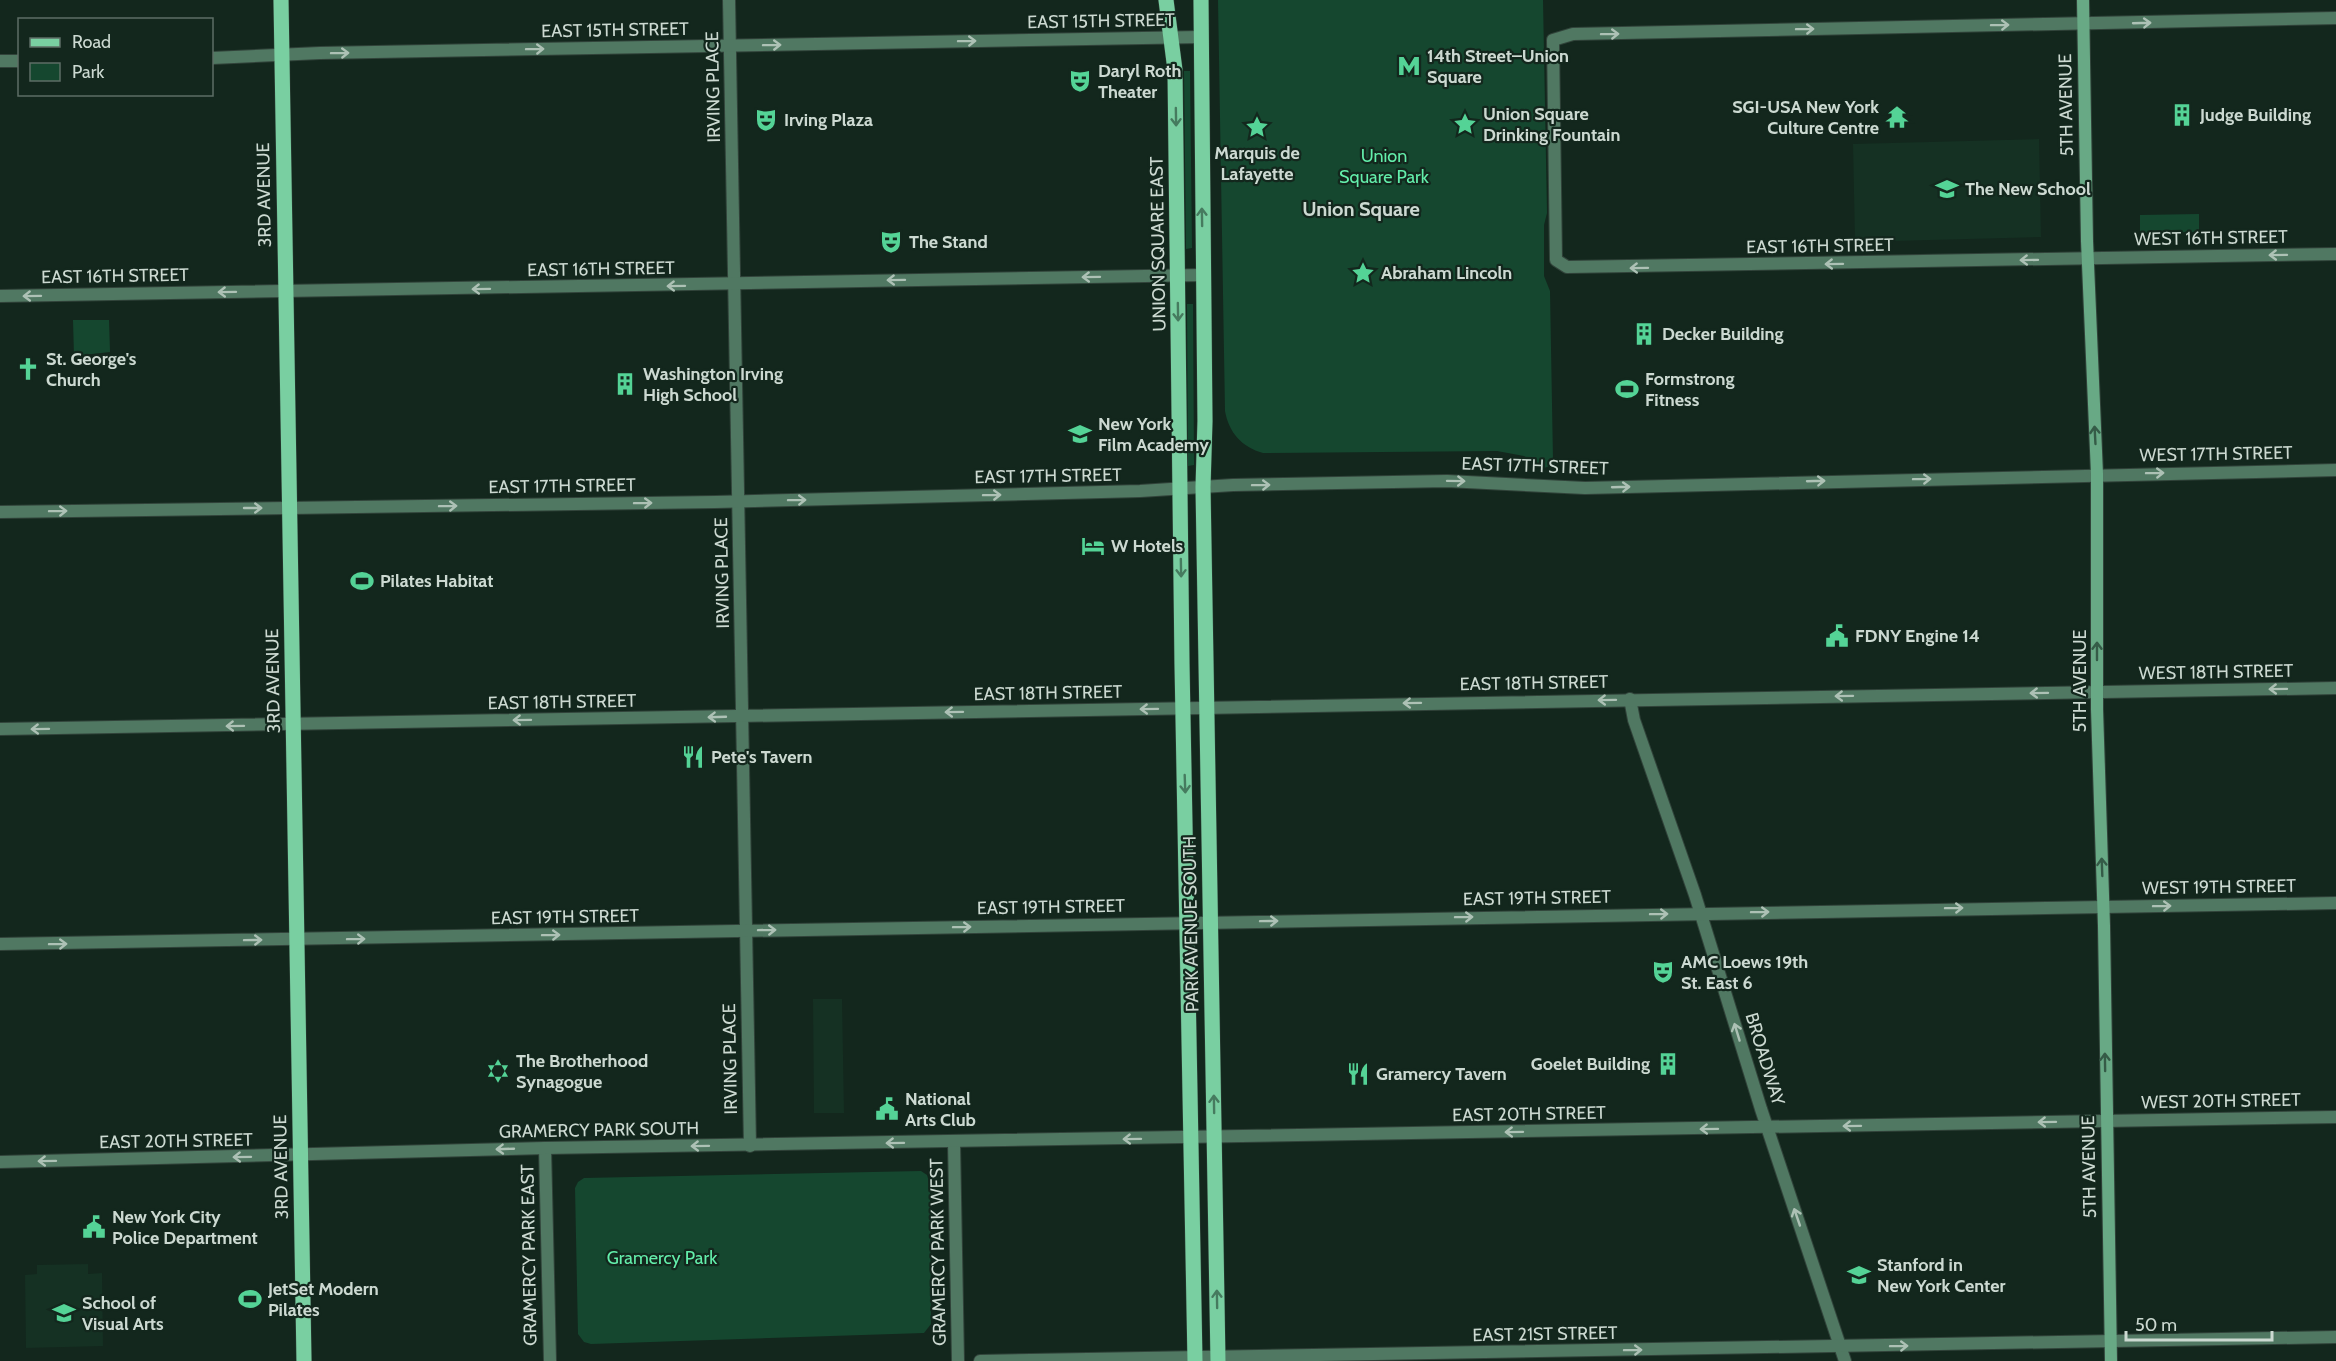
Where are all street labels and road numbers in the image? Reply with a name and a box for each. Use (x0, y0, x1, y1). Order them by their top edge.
street label: EAST 15TH STREET (1027, 9, 1175, 33)
street label: EAST 15TH STREET (541, 18, 689, 42)
street label: IRVING PLACE (701, 31, 725, 143)
street label: 5TH AVENUE (2054, 53, 2078, 157)
street label: 3RD AVENUE (252, 143, 276, 247)
street label: UNION SQUARE EAST (1145, 156, 1171, 332)
street label: WEST 16TH STREET (2134, 226, 2288, 250)
street label: EAST 16TH STREET (1746, 234, 1894, 258)
street label: EAST 16TH STREET (527, 257, 675, 281)
street label: EAST 16TH STREET (41, 264, 189, 288)
street label: WEST 17TH STREET (2139, 442, 2293, 466)
street label: EAST 17TH STREET (1461, 452, 1609, 480)
street label: EAST 17TH STREET (974, 464, 1122, 488)
street label: EAST 17TH STREET (488, 474, 636, 498)
street label: IRVING PLACE (710, 517, 734, 629)
street label: 3RD AVENUE (261, 629, 285, 733)
street label: 5TH AVENUE (2069, 630, 2091, 732)
street label: WEST 18TH STREET (2138, 660, 2294, 684)
street label: EAST 18TH STREET (1459, 671, 1609, 695)
street label: EAST 18TH STREET (973, 681, 1123, 705)
street label: EAST 18TH STREET (487, 690, 637, 714)
street label: PARK AVENUE SOUTH (1178, 836, 1204, 1012)
street label: WEST 19TH STREET (2142, 875, 2297, 899)
street label: EAST 19TH STREET (1463, 886, 1612, 910)
street label: EAST 19TH STREET (977, 895, 1126, 919)
street label: EAST 19TH STREET (491, 905, 640, 929)
street label: IRVING PLACE (718, 1003, 742, 1115)
street label: BROADWAY (1740, 1010, 1790, 1109)
street label: WEST 20TH STREET (2141, 1089, 2301, 1113)
street label: EAST 20TH STREET (1452, 1102, 1606, 1126)
street label: 3RD AVENUE (269, 1115, 293, 1219)
street label: 5TH AVENUE (2077, 1115, 2101, 1219)
street label: GRAMERCY PARK SOUTH (499, 1117, 699, 1143)
street label: EAST 20TH STREET (99, 1129, 253, 1153)
street label: GRAMERCY PARK WEST (925, 1158, 951, 1346)
street label: GRAMERCY PARK EAST (516, 1164, 542, 1346)
street label: EAST 21ST STREET (1472, 1322, 1618, 1346)

